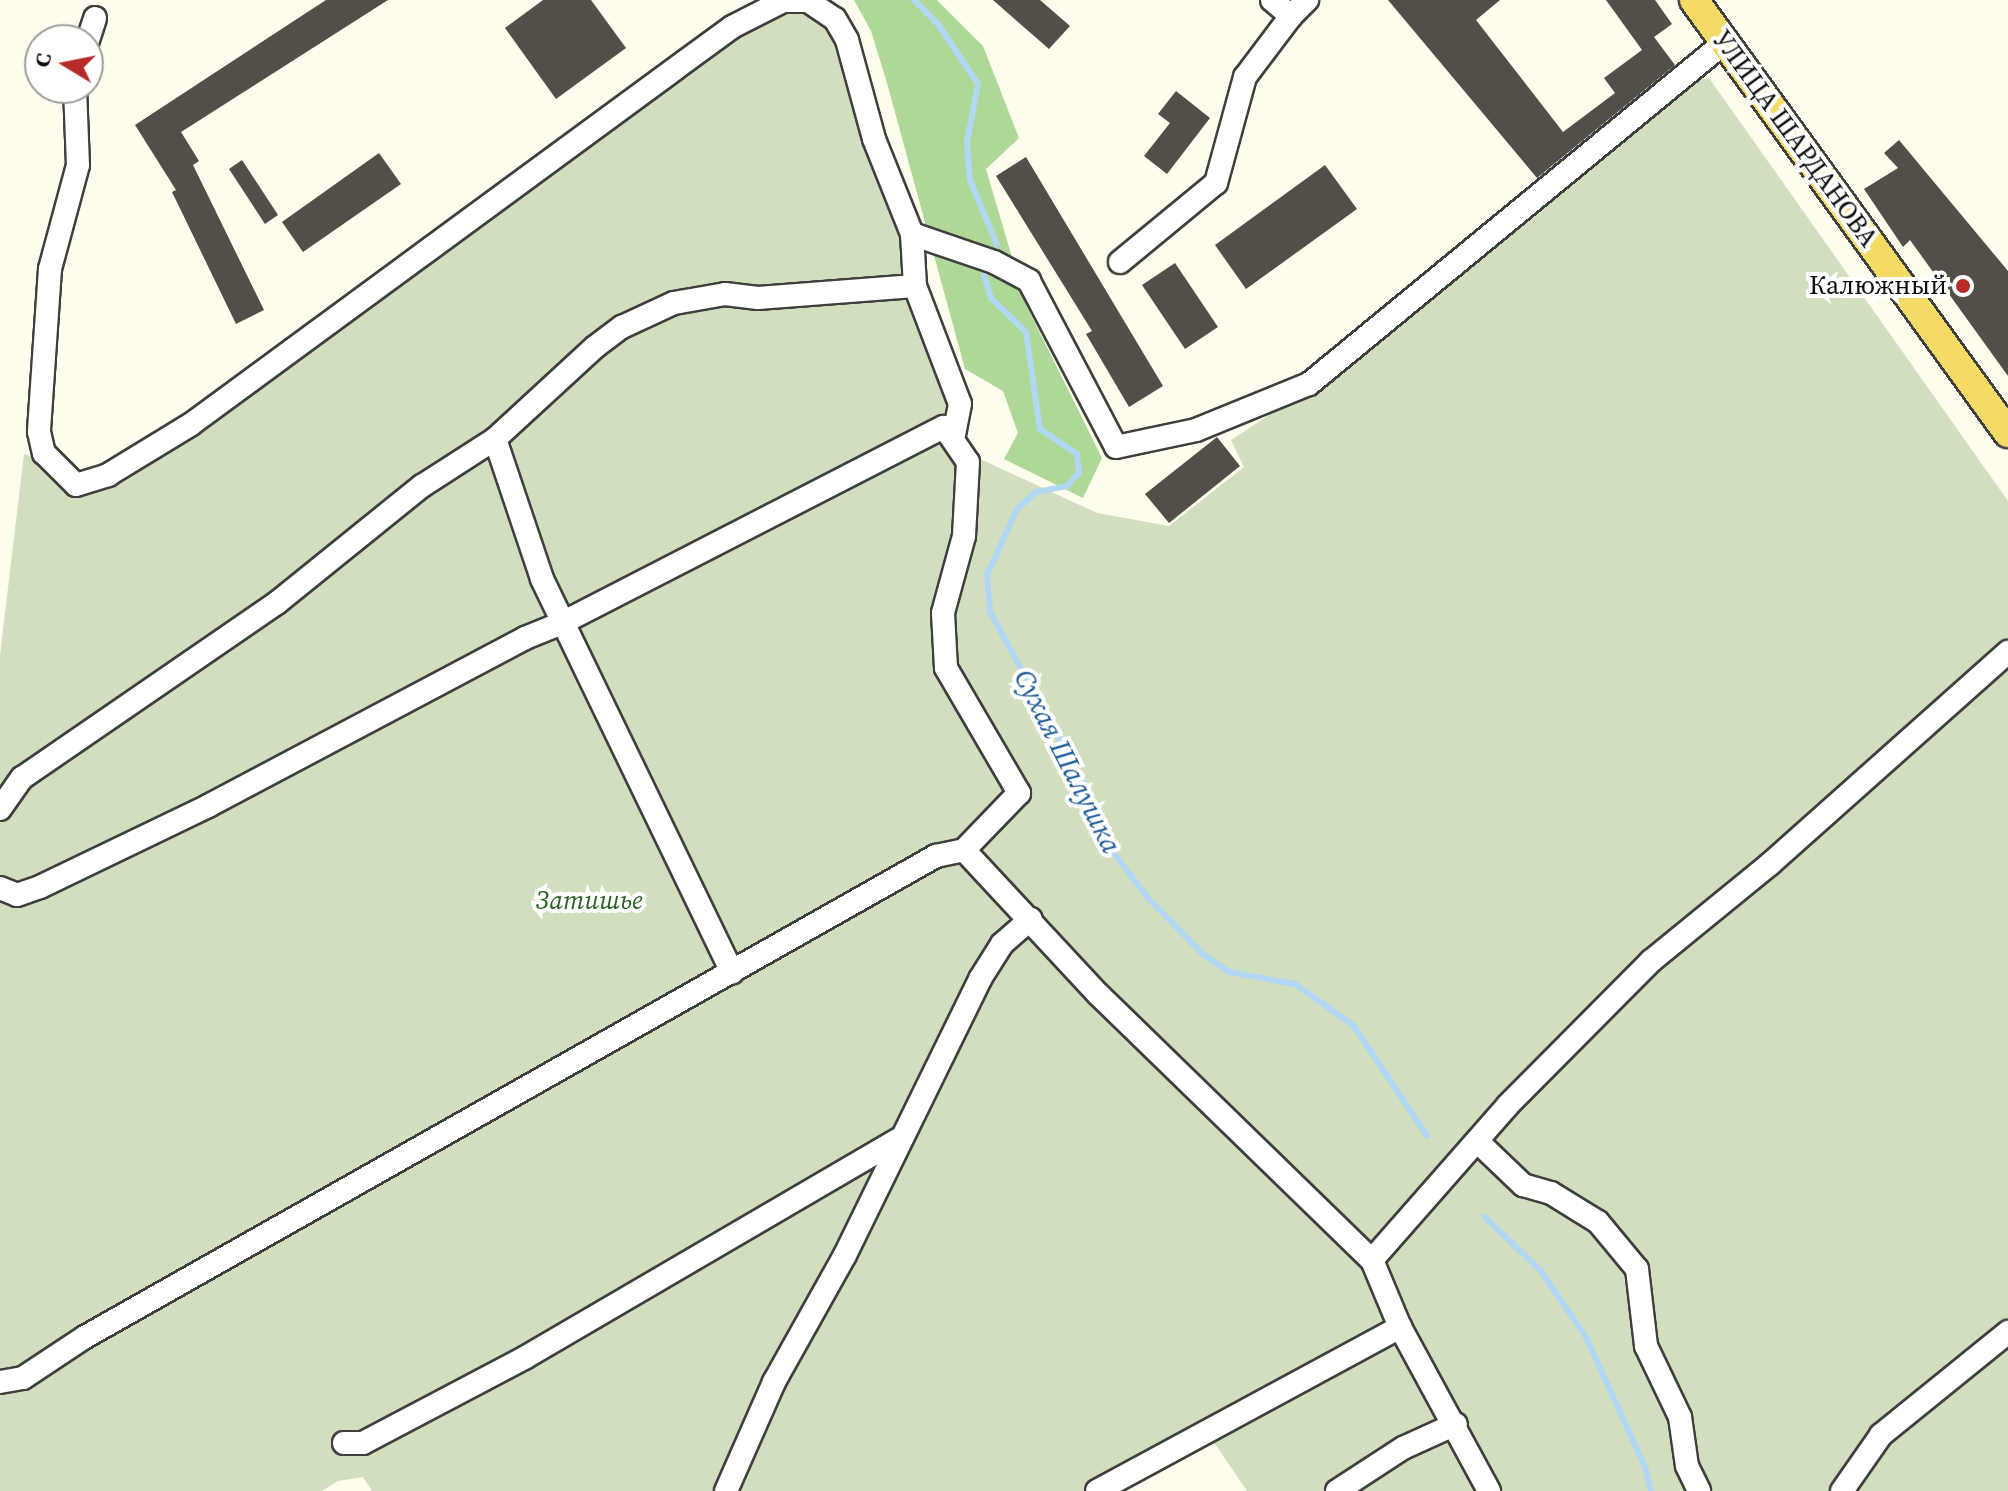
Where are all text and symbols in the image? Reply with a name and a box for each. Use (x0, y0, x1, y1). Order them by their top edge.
north arrow (24, 24, 104, 104)
street label: УЛИЦА ШАРДАНОВА (1706, 25, 1884, 253)
text: С (26, 51, 58, 70)
place label: Калюжный (1809, 270, 1947, 302)
marker: Калюжный (1954, 277, 1972, 295)
water label: Сухая Шалушка (1007, 664, 1129, 858)
park label: Затишье (536, 885, 642, 917)

